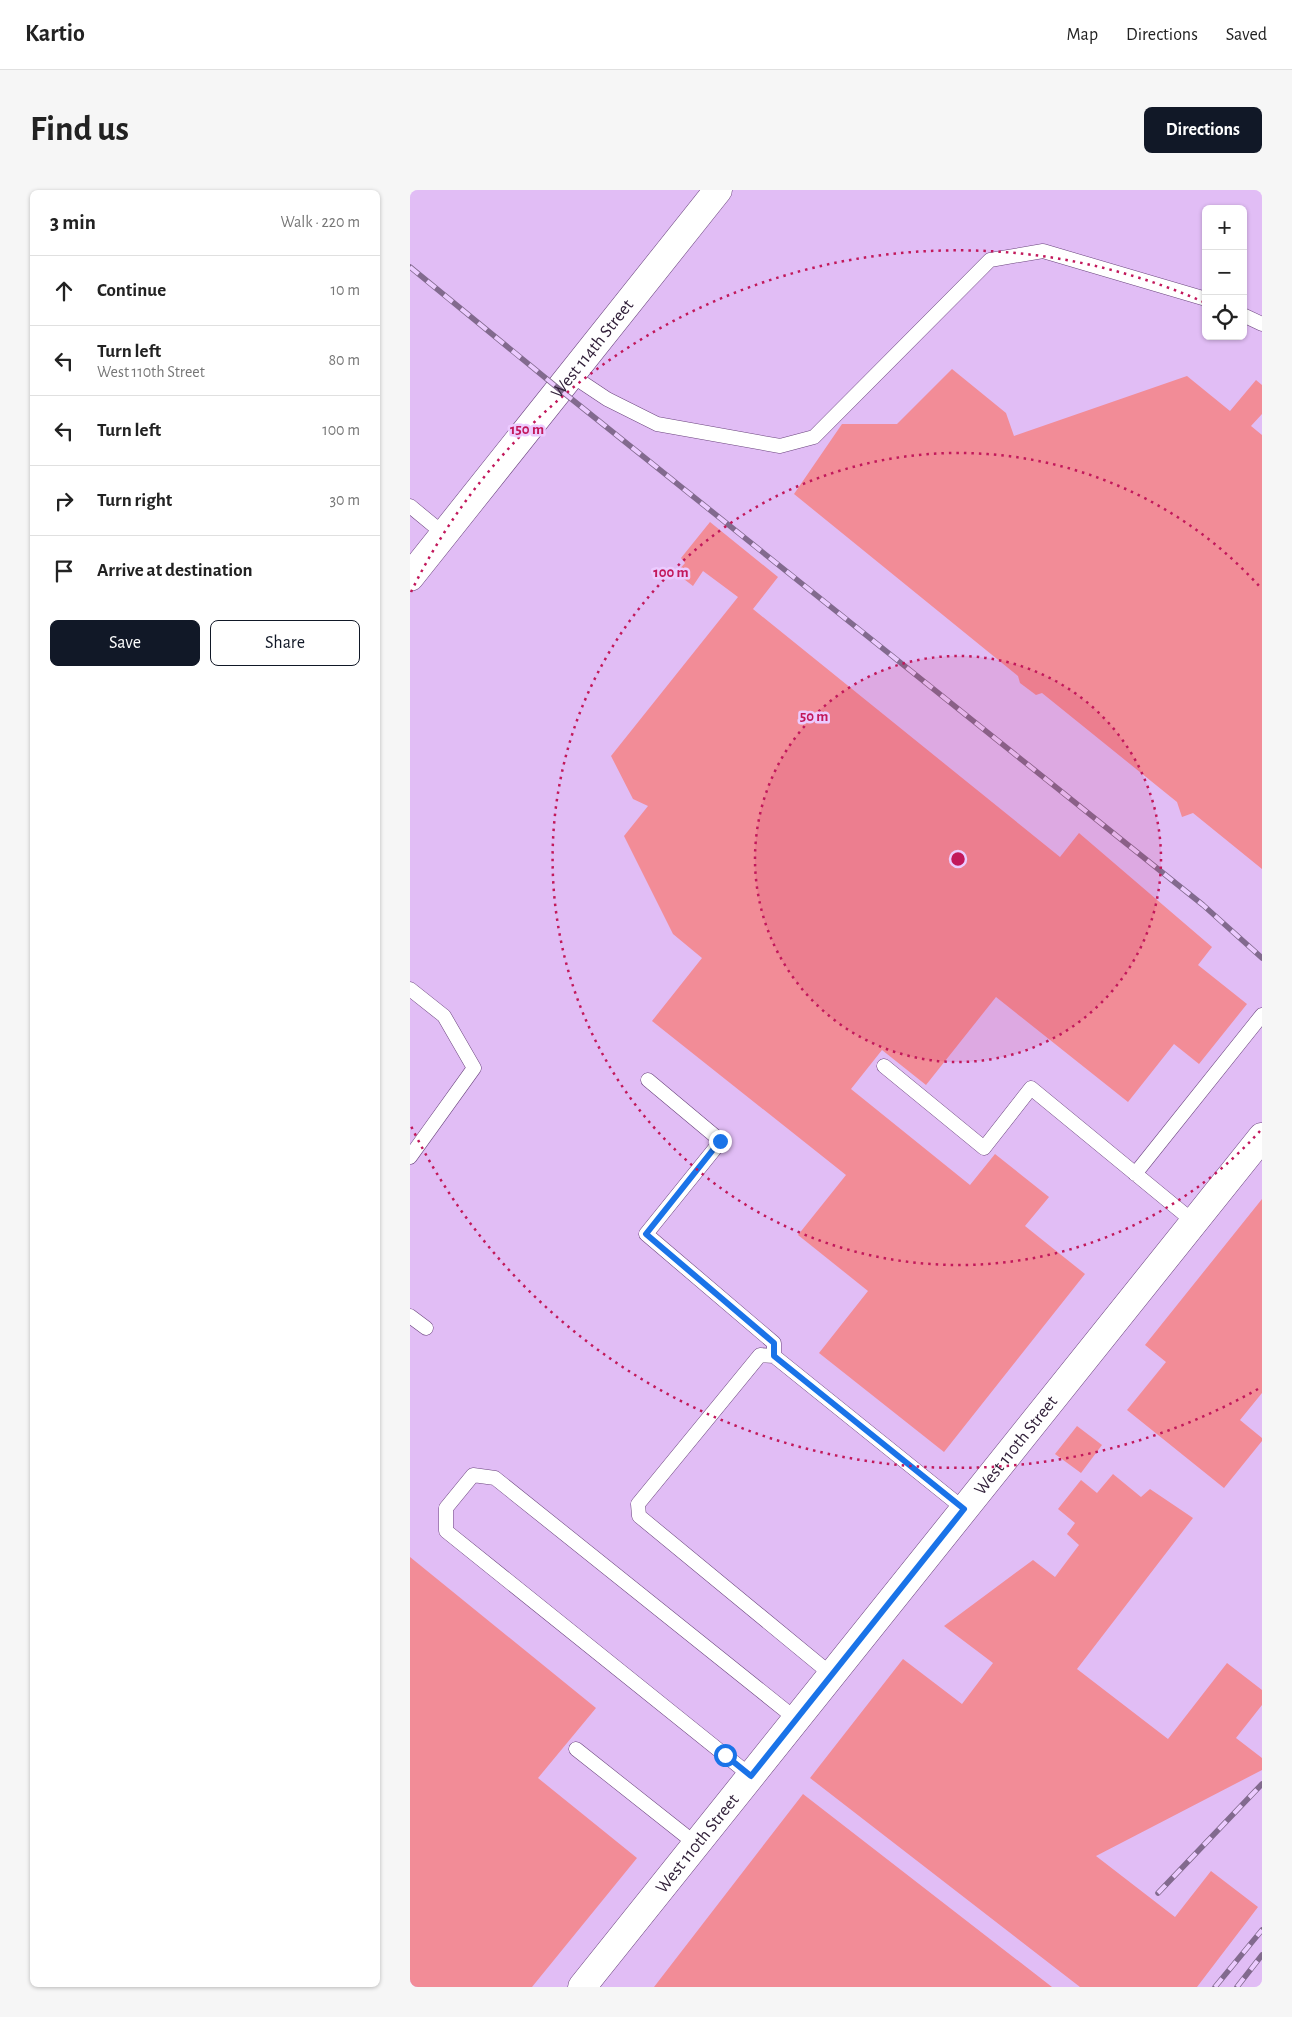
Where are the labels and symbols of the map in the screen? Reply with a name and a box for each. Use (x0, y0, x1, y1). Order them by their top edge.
street label: West 114th Street (548, 296, 637, 402)
text: 150 m (510, 422, 544, 437)
text: 100 m (653, 565, 689, 580)
text: 50 m (800, 709, 828, 724)
centre of rings (949, 850, 967, 868)
route end (709, 1130, 732, 1153)
street label: West 110th Street (971, 1392, 1061, 1499)
route start (714, 1744, 737, 1767)
street label: West 110th Street (653, 1791, 743, 1897)

